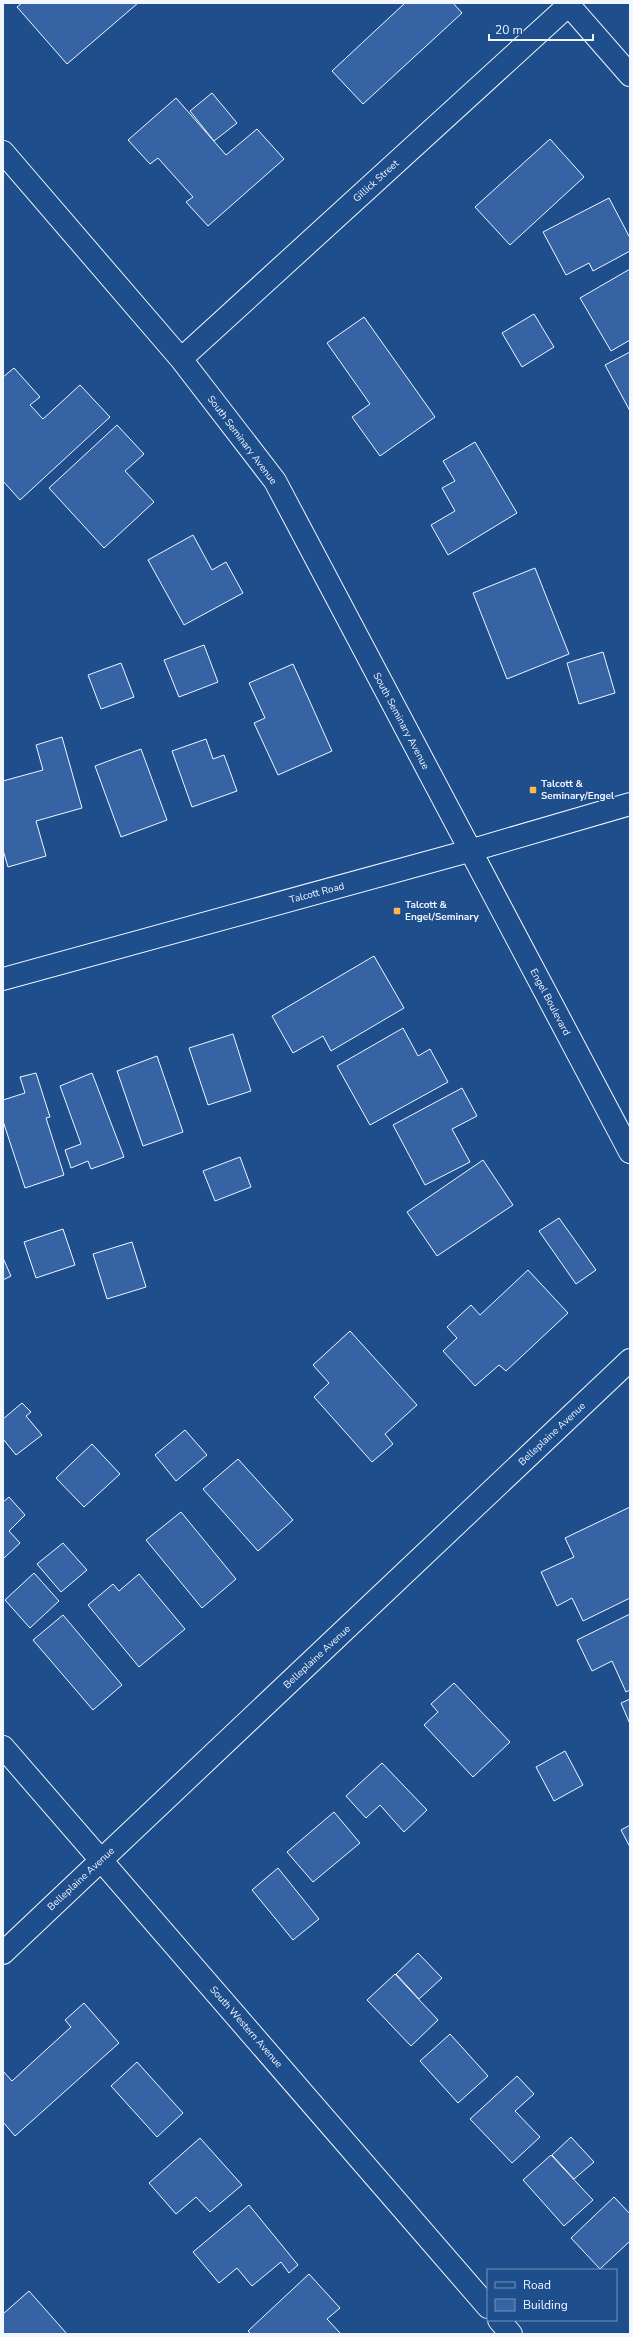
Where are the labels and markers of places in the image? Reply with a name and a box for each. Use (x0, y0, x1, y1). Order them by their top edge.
place label: Talcott & Seminary/Engel (541, 777, 615, 803)
marker: Talcott & Seminary/Engel (528, 785, 538, 795)
place label: Talcott & Engel/Seminary (405, 898, 480, 924)
marker: Talcott & Engel/Seminary (392, 906, 402, 916)

